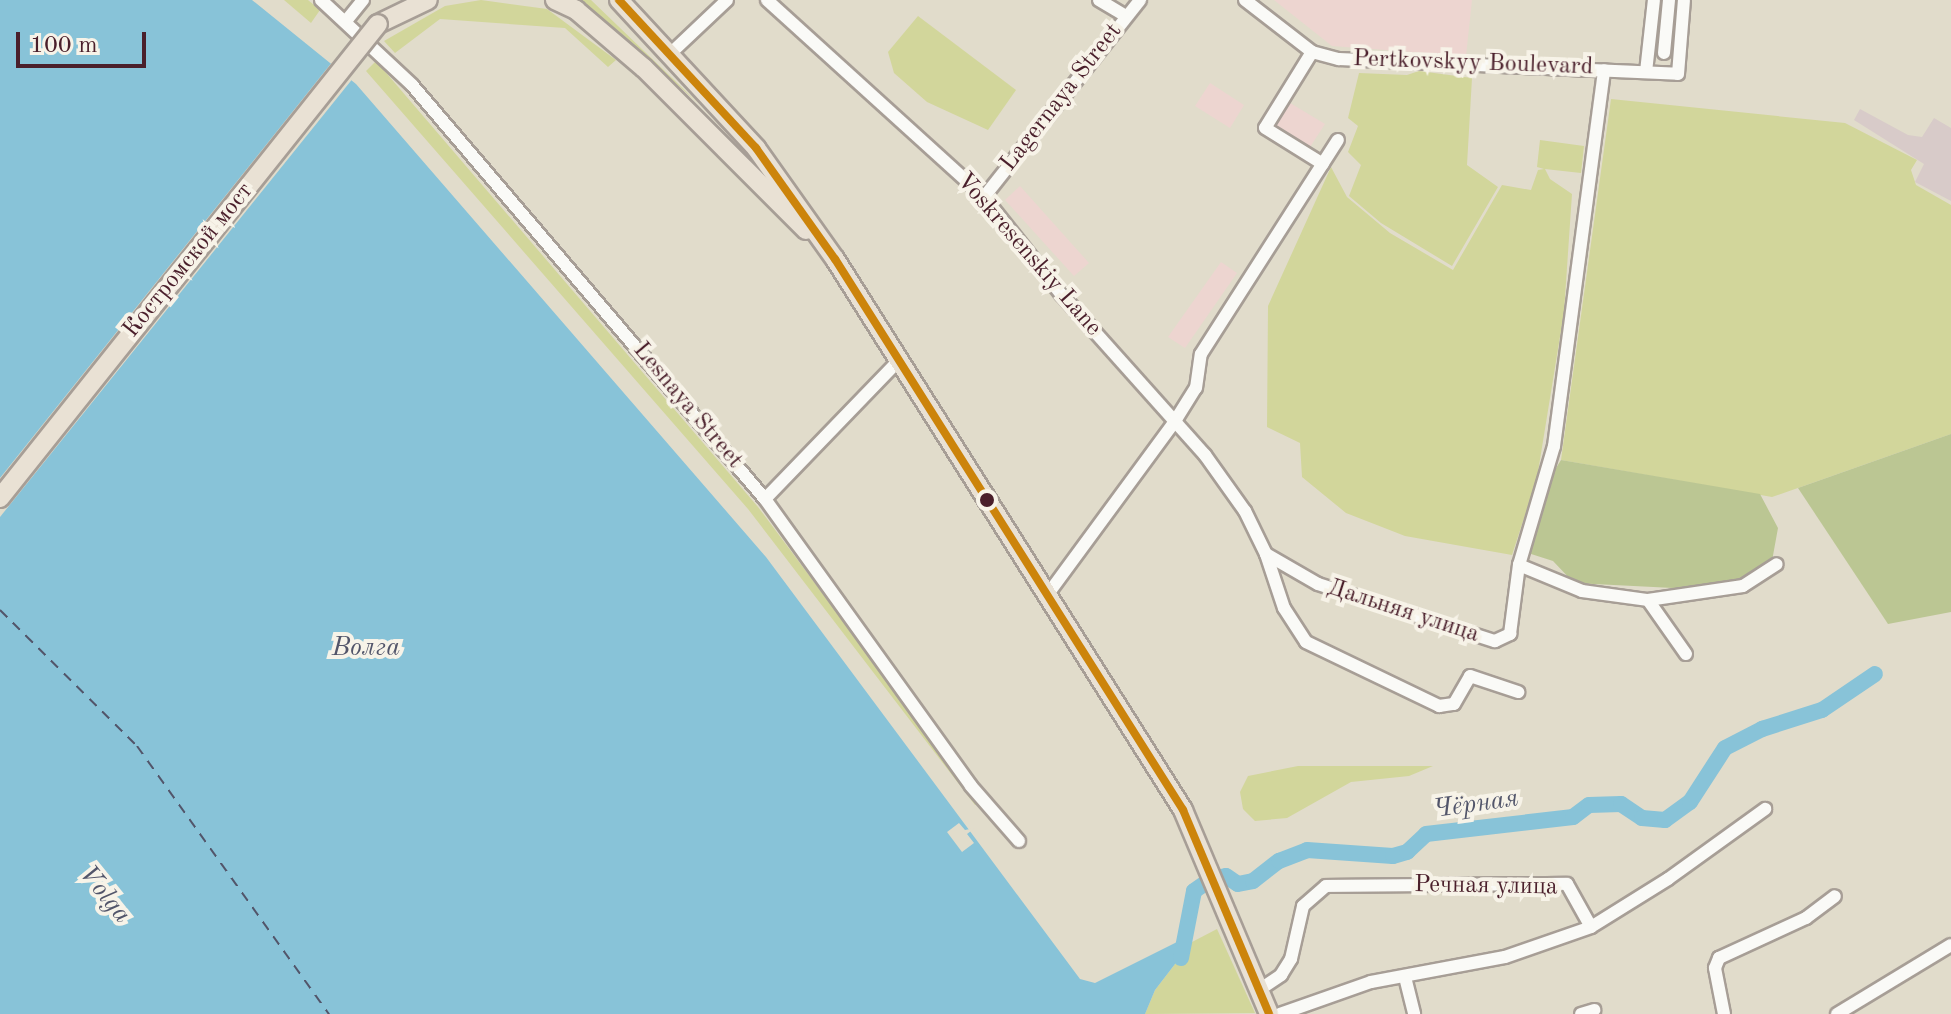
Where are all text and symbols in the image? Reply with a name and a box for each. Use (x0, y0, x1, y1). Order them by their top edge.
scale bar (20, 16, 150, 66)
street label: Lagernaya Street (995, 18, 1129, 178)
text: 100 m (30, 34, 98, 58)
street label: Pertkovskyy Boulevard (1352, 45, 1594, 83)
street label: Voskresenskiy Lane (949, 167, 1107, 343)
street label: Костромской мост (118, 178, 260, 344)
street label: Lesnaya Street (626, 337, 748, 475)
unlabelled marker (979, 492, 995, 508)
street label: Дальняя улица (1323, 574, 1483, 650)
water label: Волга (332, 633, 400, 665)
water label: Чёрная (1431, 784, 1521, 826)
water label: Volga (71, 860, 137, 930)
street label: Речная улица (1414, 871, 1558, 903)

